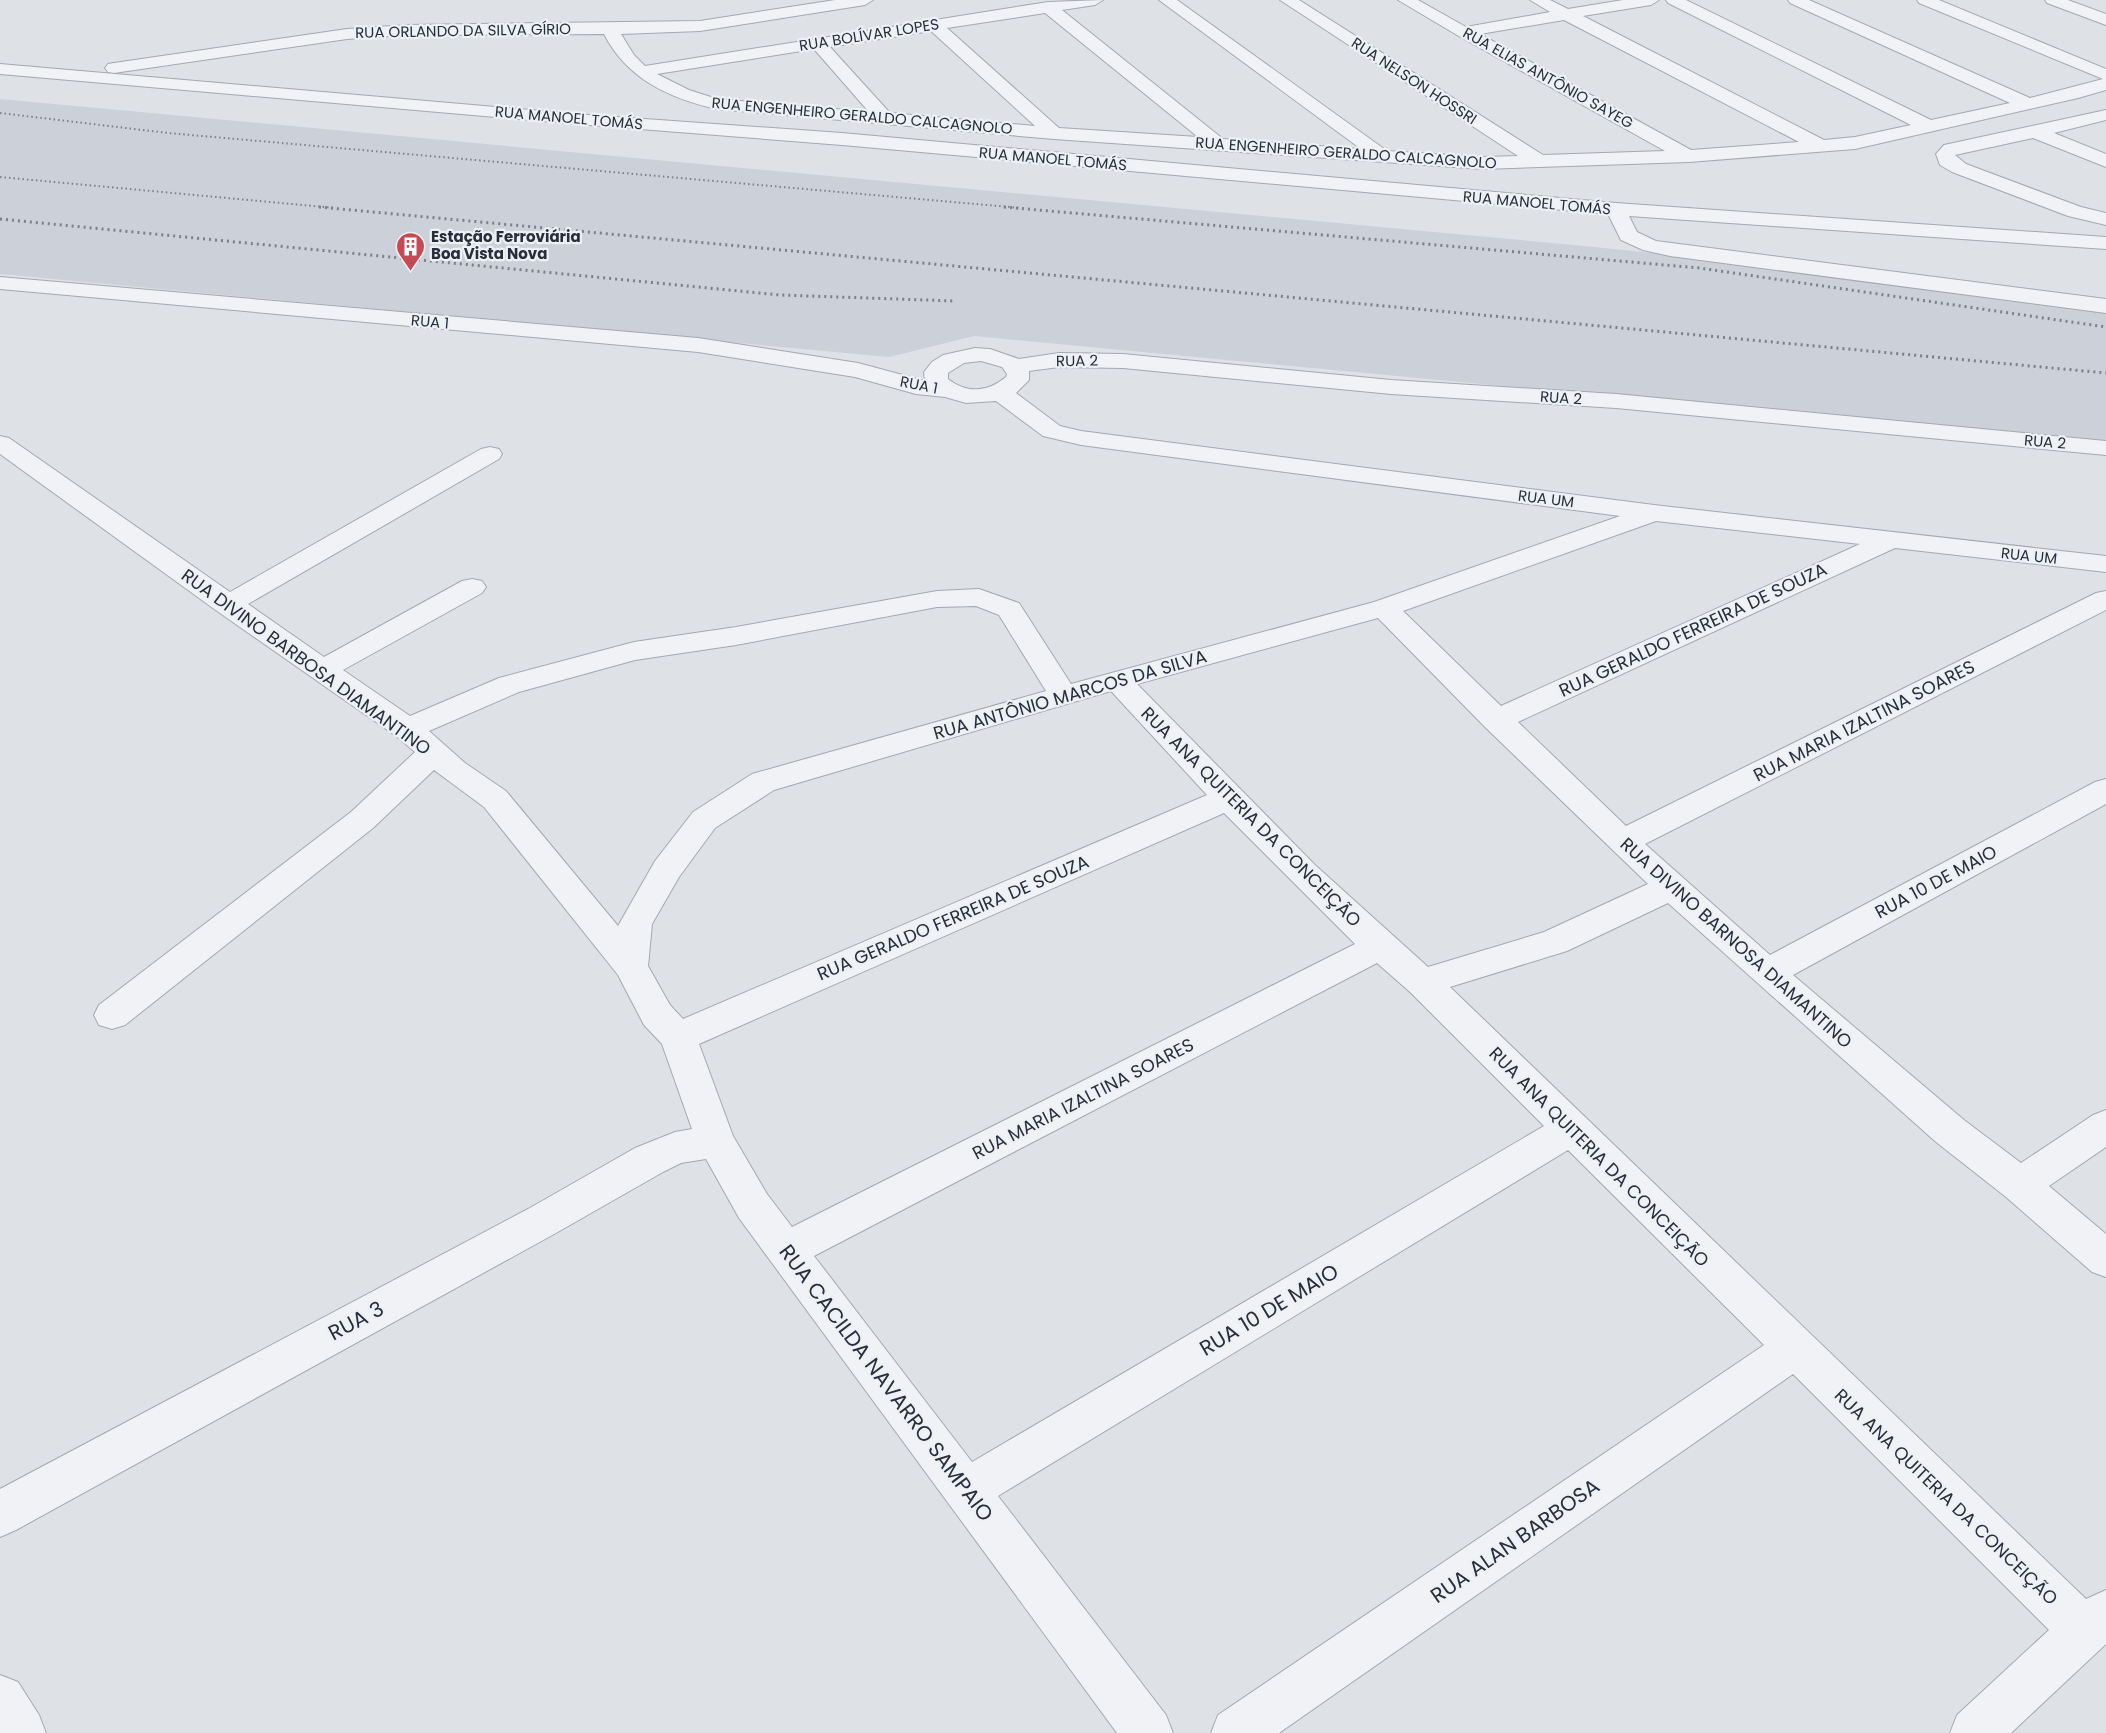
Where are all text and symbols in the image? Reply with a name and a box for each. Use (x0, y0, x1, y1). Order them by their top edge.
street label: RUA BOLÍVAR LOPES (797, 13, 940, 56)
street label: RUA ORLANDO DA SILVA GÍRIO (355, 18, 571, 43)
street label: RUA ELIAS ANTÔNIO SAYEG (1459, 22, 1637, 133)
street label: RUA NELSON HOSSRI (1347, 32, 1481, 129)
street label: RUA ENGENHEIRO GERALDO CALCAGNOLO (711, 92, 1013, 139)
street label: RUA MANOEL TOMÁS (494, 101, 644, 134)
street label: RUA ENGENHEIRO GERALDO CALCAGNOLO (1195, 132, 1498, 174)
street label: RUA MANOEL TOMÁS (978, 142, 1128, 175)
street label: RUA MANOEL TOMÁS (1462, 186, 1612, 219)
place label: Estação Ferroviária Boa Vista Nova (431, 226, 581, 264)
building icon: Estação Ferroviária Boa Vista Nova (394, 230, 426, 272)
street label: RUA 1 (410, 309, 450, 334)
street label: RUA 2 (1056, 350, 1098, 371)
street label: RUA 1 (898, 371, 940, 398)
street label: RUA 2 (1539, 386, 1583, 409)
street label: RUA 2 (2023, 429, 2067, 454)
street label: RUA UM (1517, 485, 1575, 512)
street label: RUA UM (2000, 542, 2058, 569)
street label: RUA GERALDO FERREIRA DE SOUZA (1555, 556, 1831, 703)
street label: RUA DIVINO BARBOSA DIAMANTINO (176, 563, 436, 761)
street label: RUA ANTÔNIO MARCOS DA SILVA (930, 643, 1210, 746)
street label: RUA MARIA IZALTINA SOARES (1749, 654, 1979, 787)
street label: RUA ANA QUITERIA DA CONCEIÇÃO (1136, 701, 1367, 932)
street label: RUA DIVINO BARNOSA DIAMANTINO (1615, 832, 1858, 1054)
street label: RUA 10 DE MAIO (1870, 839, 2001, 924)
street label: RUA GERALDO FERREIRA DE SOUZA (813, 849, 1093, 986)
street label: RUA MARIA IZALTINA SOARES (968, 1032, 1198, 1165)
street label: RUA ANA QUITERIA DA CONCEIÇÃO (1484, 1041, 1715, 1272)
street label: RUA CACILDA NAVARRO SAMPAIO (773, 1238, 1000, 1527)
street label: RUA 10 DE MAIO (1194, 1257, 1344, 1363)
street label: RUA 3 (323, 1294, 389, 1347)
street label: RUA ANA QUITERIA DA CONCEIÇÃO (1829, 1383, 2064, 1610)
street label: RUA ALAN BARBOSA (1424, 1471, 1605, 1610)

